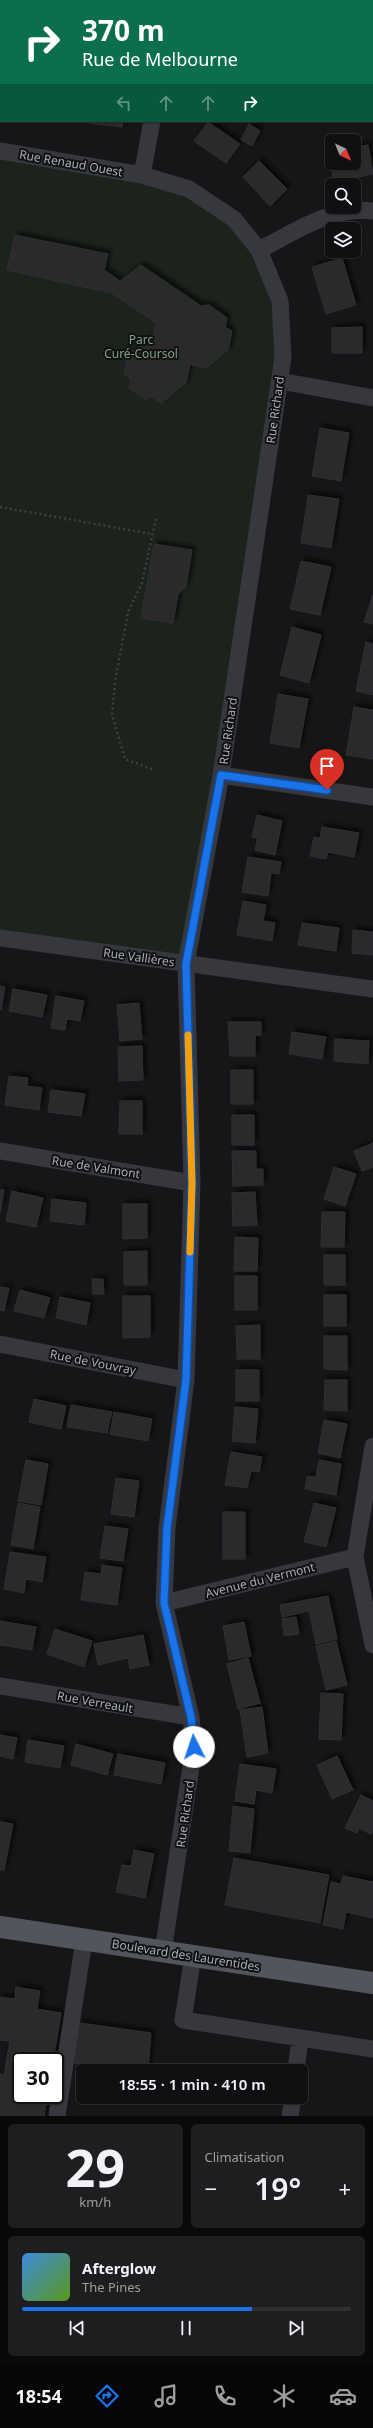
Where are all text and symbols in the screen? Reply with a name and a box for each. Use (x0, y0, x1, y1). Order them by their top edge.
text: 370 m (82, 11, 165, 49)
icon: right (16, 16, 68, 68)
text: Rue de Melbourne (82, 47, 238, 71)
icon: left (113, 92, 135, 114)
icon: ahead (155, 92, 177, 114)
icon: ahead (197, 92, 219, 114)
icon: right (239, 92, 261, 114)
north arrow (325, 134, 361, 170)
map controls (325, 134, 361, 258)
street label: Rue Renaud Ouest (18, 146, 125, 181)
button: search (325, 178, 361, 214)
button: layers (325, 222, 361, 258)
park label: Parc Curé-Coursol (104, 331, 178, 362)
street label: Rue Richard (262, 375, 288, 445)
street label: Rue Richard (215, 696, 241, 766)
pin (310, 749, 344, 790)
icon: arrive (316, 755, 338, 777)
street label: Rue Vallières (102, 944, 176, 970)
street label: Rue de Valmont (51, 1152, 142, 1182)
street label: Rue de Vouvray (49, 1345, 138, 1379)
street label: Avenue du Vermont (204, 1558, 317, 1602)
street label: Rue Verreault (56, 1687, 135, 1717)
position arrow (173, 1726, 215, 1768)
street label: Rue Richard (172, 1779, 198, 1849)
street label: Boulevard des Laurentides (111, 1935, 262, 1975)
speed limit sign: 30 (12, 2052, 64, 2104)
text: 18:55 · 1 min · 410 m (118, 2074, 266, 2094)
text: 29 (66, 2131, 125, 2202)
text: Climatisation (205, 2148, 284, 2166)
text: 19° (254, 2168, 301, 2209)
text: − (205, 2173, 217, 2203)
text: + (338, 2173, 351, 2203)
text: km/h (79, 2193, 111, 2211)
text: Afterglow (82, 2258, 156, 2278)
text: The Pines (82, 2278, 141, 2296)
icon: previous (66, 2317, 88, 2339)
icon: pause (175, 2317, 197, 2339)
icon: next (285, 2317, 307, 2339)
icon: directions (93, 2382, 121, 2410)
icon: music (152, 2382, 180, 2410)
icon: phone (211, 2382, 239, 2410)
icon: climate (270, 2382, 298, 2410)
icon: car (329, 2382, 357, 2410)
text: 18:54 (16, 2384, 62, 2408)

